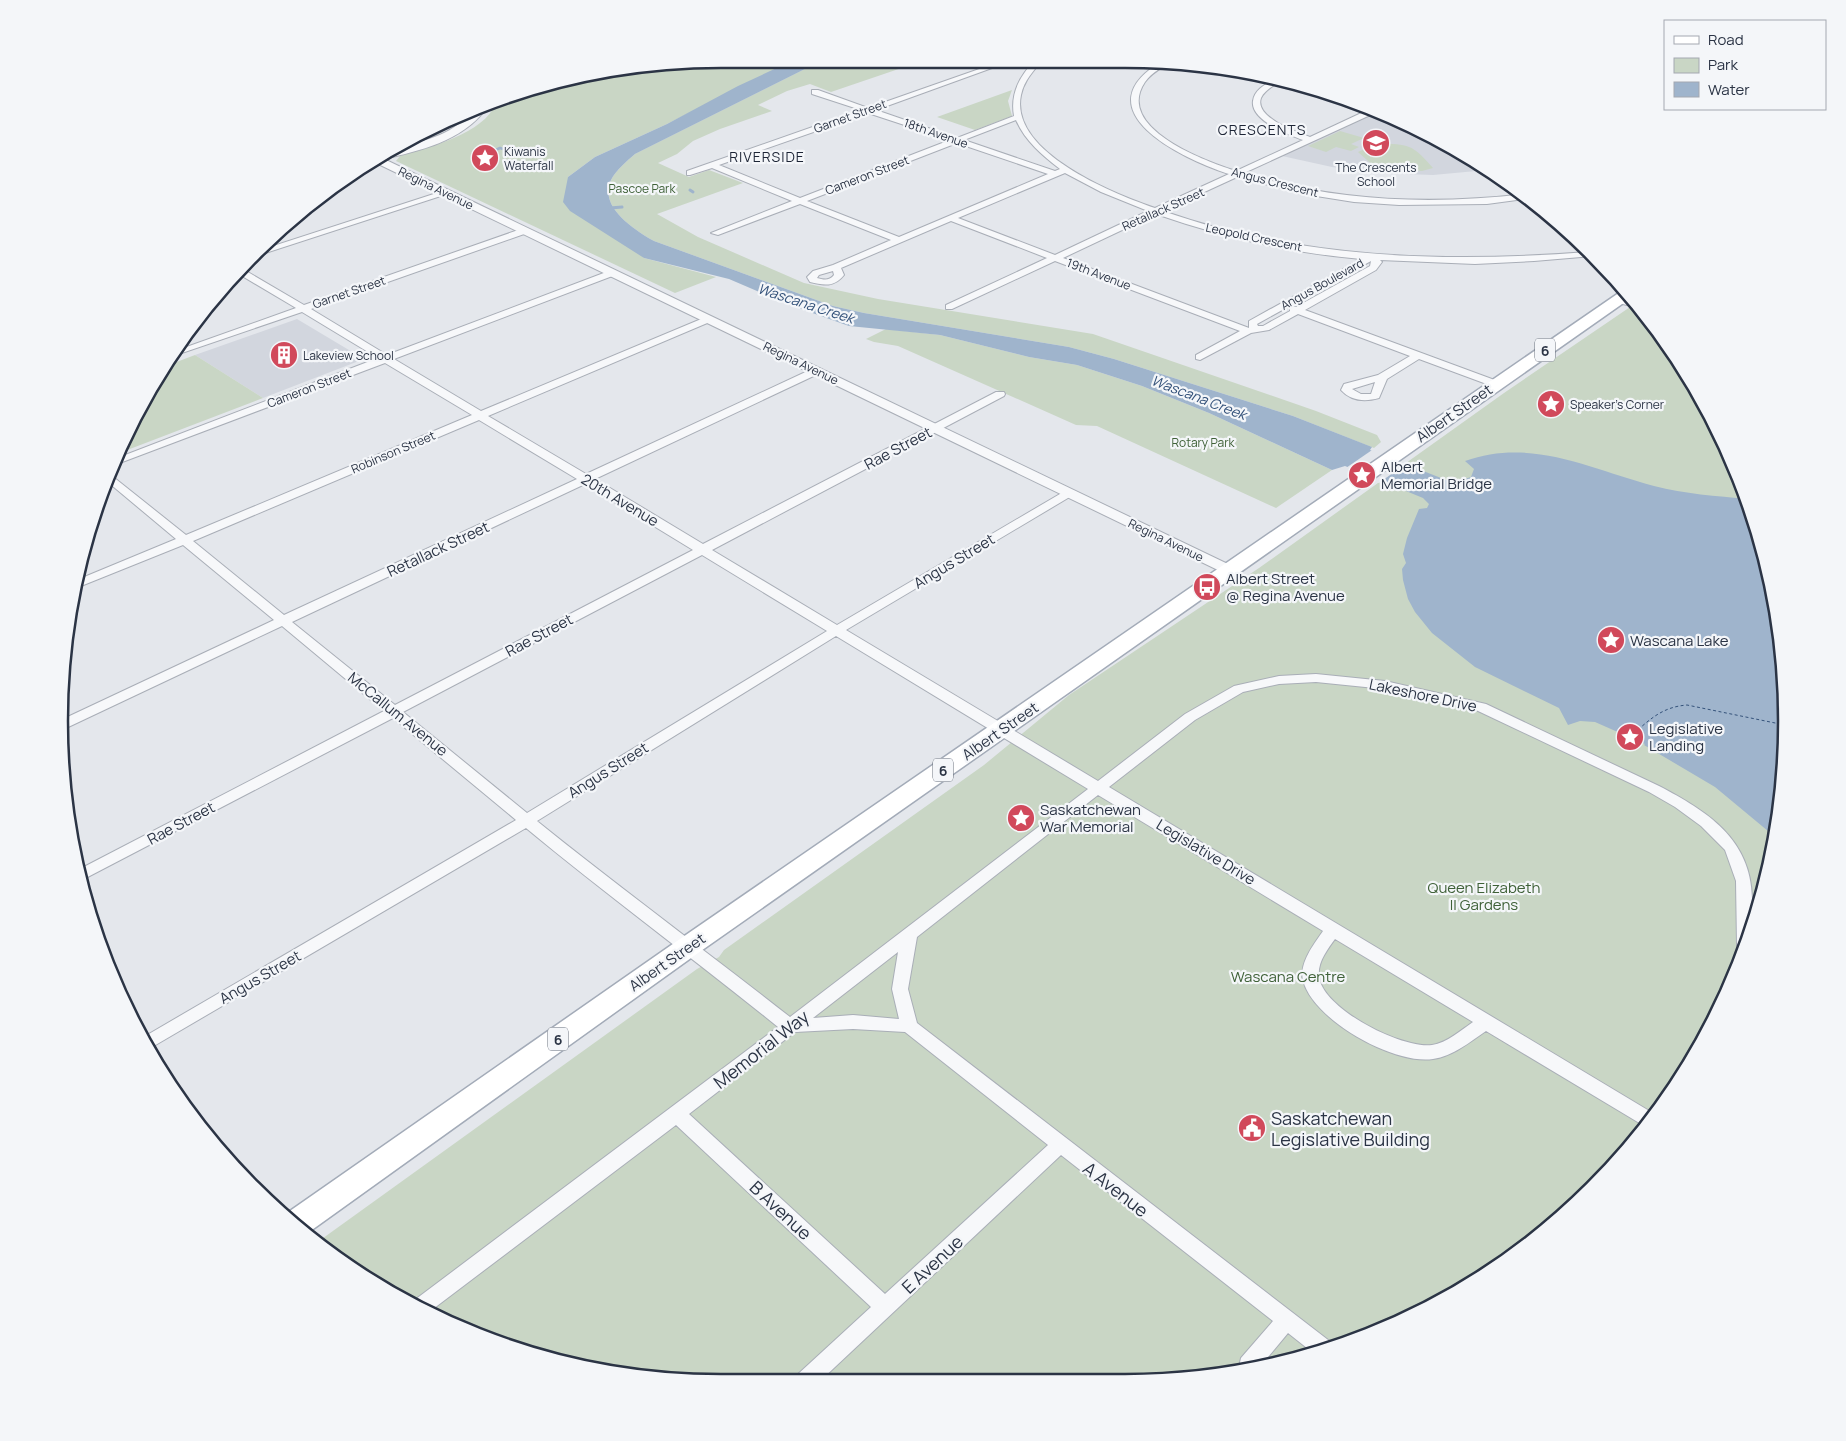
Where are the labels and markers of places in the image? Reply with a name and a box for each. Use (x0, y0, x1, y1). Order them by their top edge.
school or university icon: The Crescents School (1361, 128, 1391, 158)
place icon: Kiwanis Waterfall (470, 143, 500, 173)
place label: Kiwanis Waterfall (504, 143, 554, 174)
place label: The Crescents School (1335, 159, 1417, 190)
building icon: Lakeview School (269, 340, 299, 370)
place label: Lakeview School (303, 347, 394, 364)
place icon: Speaker's Corner (1536, 389, 1566, 419)
place label: Speaker's Corner (1570, 396, 1665, 413)
place label: Albert Memorial Bridge (1381, 456, 1492, 494)
place icon: Albert Memorial Bridge (1347, 460, 1377, 490)
place label: Albert Street @ Regina Avenue (1226, 568, 1345, 606)
bus stop icon: Albert Street @ Regina Avenue (1192, 572, 1222, 602)
place icon: Wascana Lake (1596, 625, 1626, 655)
place label: Wascana Lake (1630, 630, 1729, 651)
place label: Legislative Landing (1649, 718, 1723, 756)
place icon: Legislative Landing (1615, 722, 1645, 752)
place label: Saskatchewan War Memorial (1040, 799, 1141, 837)
place icon: Saskatchewan War Memorial (1006, 803, 1036, 833)
place label: Saskatchewan Legislative Building (1271, 1106, 1430, 1151)
public building icon: Saskatchewan Legislative Building (1237, 1113, 1267, 1143)

